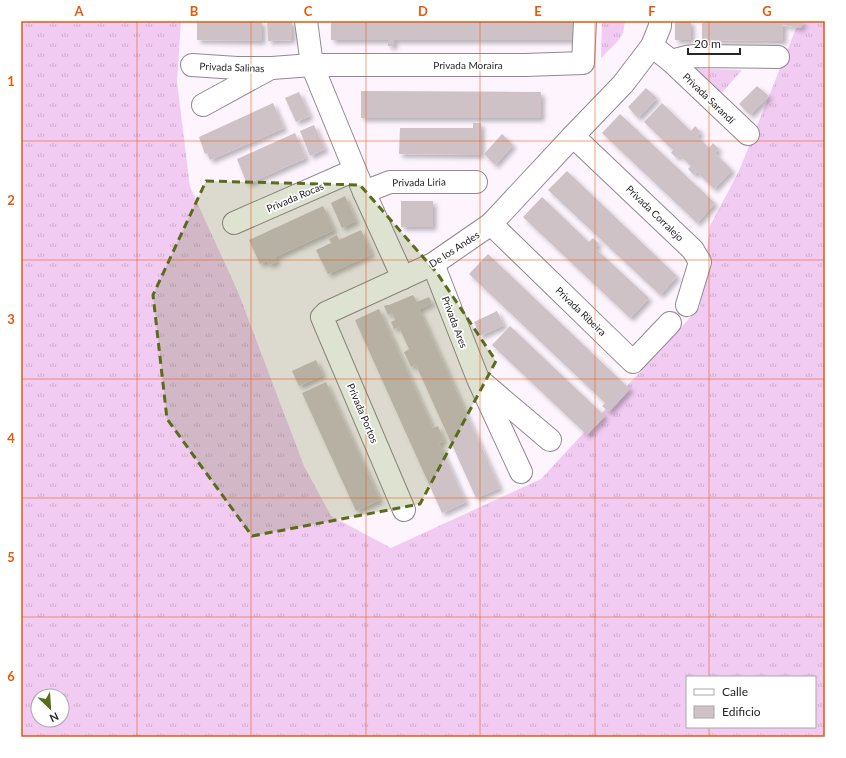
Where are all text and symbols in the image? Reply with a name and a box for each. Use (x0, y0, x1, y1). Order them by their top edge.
text: A (73, 3, 84, 19)
text: B (190, 3, 199, 19)
text: C (304, 3, 313, 19)
text: D (418, 3, 428, 19)
text: E (534, 3, 542, 19)
text: F (648, 3, 656, 19)
text: G (762, 3, 772, 19)
scale bar (688, 30, 740, 56)
text: 20 m (694, 36, 721, 51)
street label: Privada Moraira (433, 59, 503, 71)
street label: Privada Salinas (199, 60, 265, 74)
street label: Privada Sarandí (681, 70, 738, 126)
text: 1 (7, 73, 15, 89)
street label: Privada Liria (392, 176, 446, 188)
street label: Privada Rocas (265, 180, 325, 214)
street label: Privada Corralejo (624, 183, 686, 244)
text: 2 (7, 192, 15, 208)
street label: De los Andes (427, 228, 481, 270)
street label: Privada Ribeira (553, 284, 609, 338)
street label: Privada Ares (440, 294, 470, 350)
text: 3 (7, 311, 15, 327)
street label: Privada Portos (345, 381, 381, 445)
text: 4 (7, 430, 15, 446)
text: 5 (7, 549, 15, 565)
text: 6 (7, 668, 15, 684)
legend (686, 676, 816, 728)
text: Calle (722, 684, 748, 699)
north arrow (30, 688, 70, 728)
text: Edificio (722, 704, 761, 719)
text: N (48, 710, 61, 725)

